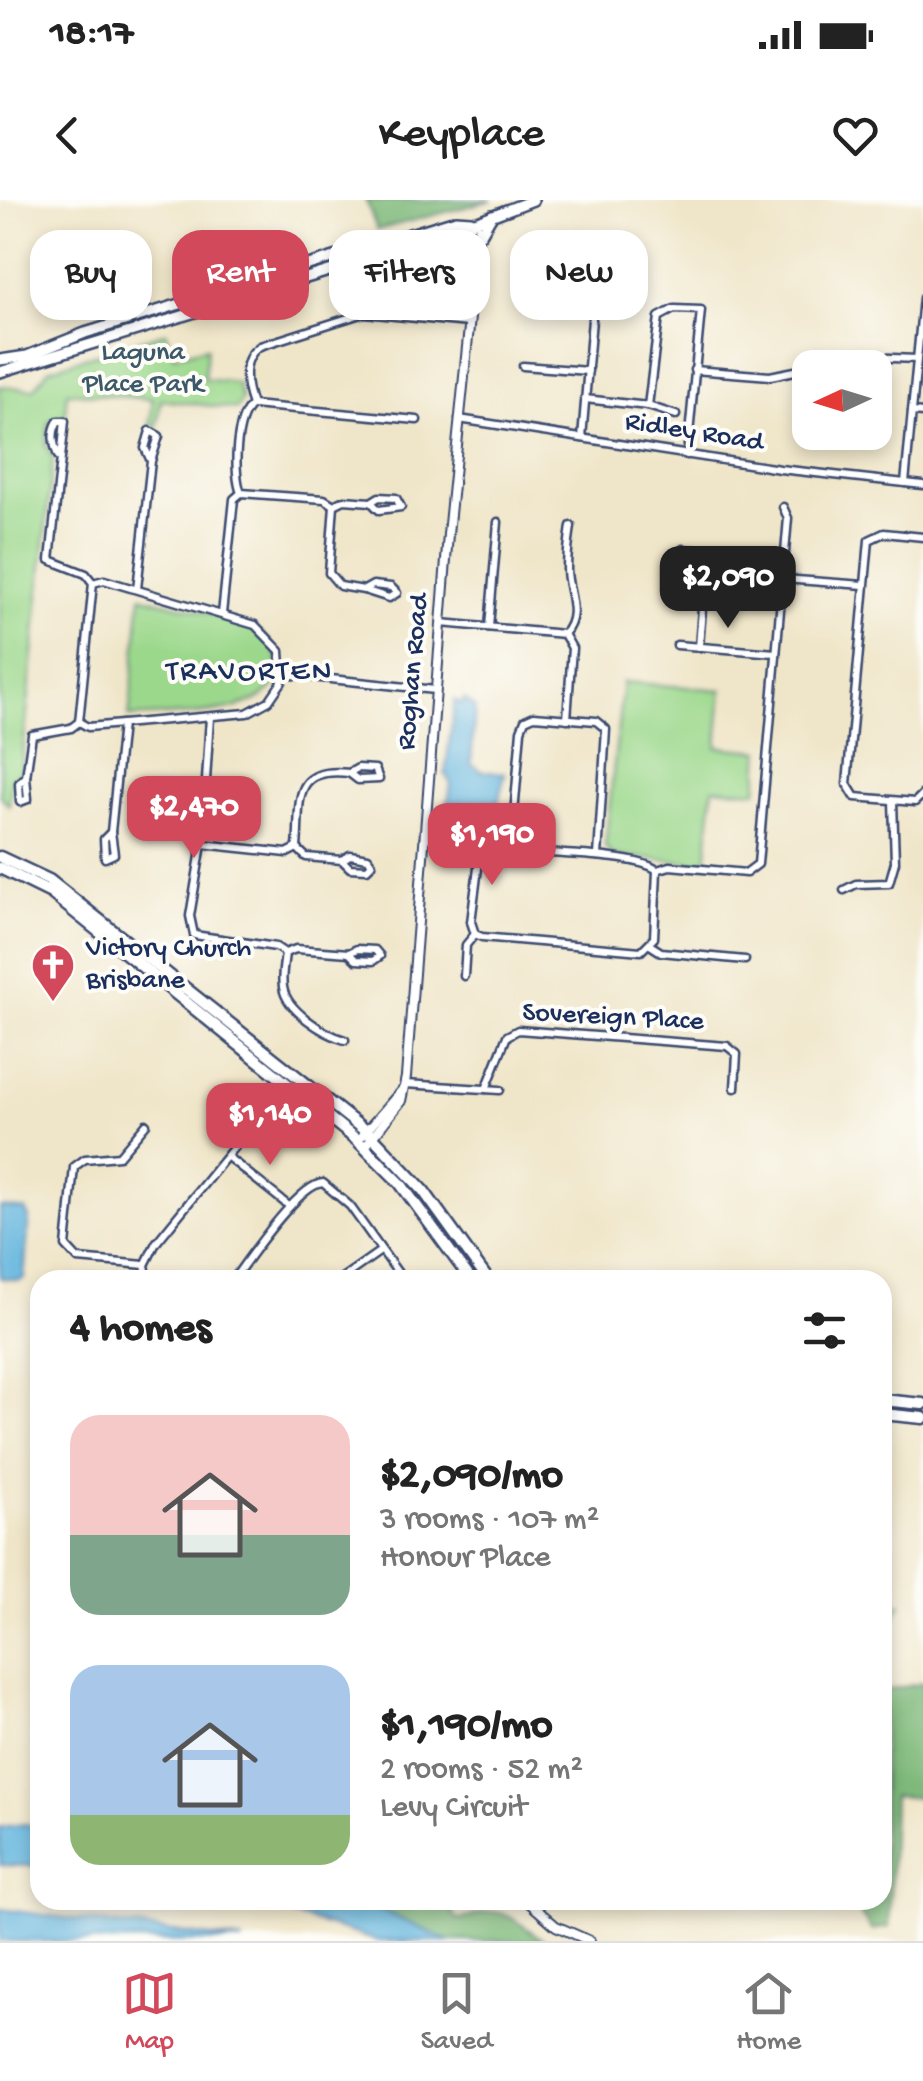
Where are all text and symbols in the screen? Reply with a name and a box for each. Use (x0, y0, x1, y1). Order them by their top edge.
text: 18:17 (50, 13, 133, 57)
icon: back (40, 108, 95, 163)
icon: heart (828, 108, 883, 163)
text: Keyplace (379, 109, 544, 162)
chip: Buy (30, 230, 152, 320)
chip: Rent (172, 230, 309, 320)
chip: Filters (329, 230, 490, 320)
chip: New (510, 230, 648, 320)
park label: Laguna Place Park (81, 337, 206, 402)
north arrow (792, 350, 892, 450)
map controls (792, 350, 892, 450)
street label: Ridley Road (623, 406, 768, 461)
pin: $2,090 (647, 546, 809, 631)
text: $2,090 (682, 559, 774, 597)
street label: Roghan Road (391, 590, 437, 752)
district label: TRAVORTEN (164, 656, 334, 691)
pin: $2,470 (113, 776, 275, 861)
text: $2,470 (149, 789, 239, 827)
pin: $1,190 (411, 803, 573, 888)
text: $1,190 (450, 816, 534, 854)
place label: Victory Church Brisbane (85, 933, 251, 998)
church icon: Victory Church Brisbane (30, 942, 76, 1003)
street label: Sovereign Place (521, 997, 705, 1039)
pin: $1,140 (189, 1083, 351, 1168)
text: $1,140 (228, 1096, 312, 1134)
icon: filters (797, 1303, 852, 1358)
text: 4 homes (70, 1306, 211, 1355)
text: $2,090/mo (380, 1453, 563, 1502)
icon: home (150, 1455, 270, 1575)
text: 3 rooms · 107 m² (380, 1502, 599, 1540)
text: Honour Place (380, 1540, 550, 1578)
text: $1,190/mo (380, 1703, 553, 1752)
icon: home (150, 1705, 270, 1825)
text: 2 rooms · 52 m² (380, 1752, 583, 1790)
text: Levy Circuit (380, 1790, 527, 1828)
tab: Map (122, 1966, 177, 2059)
tab: Saved (421, 1966, 492, 2059)
tab: Home (736, 1966, 801, 2059)

